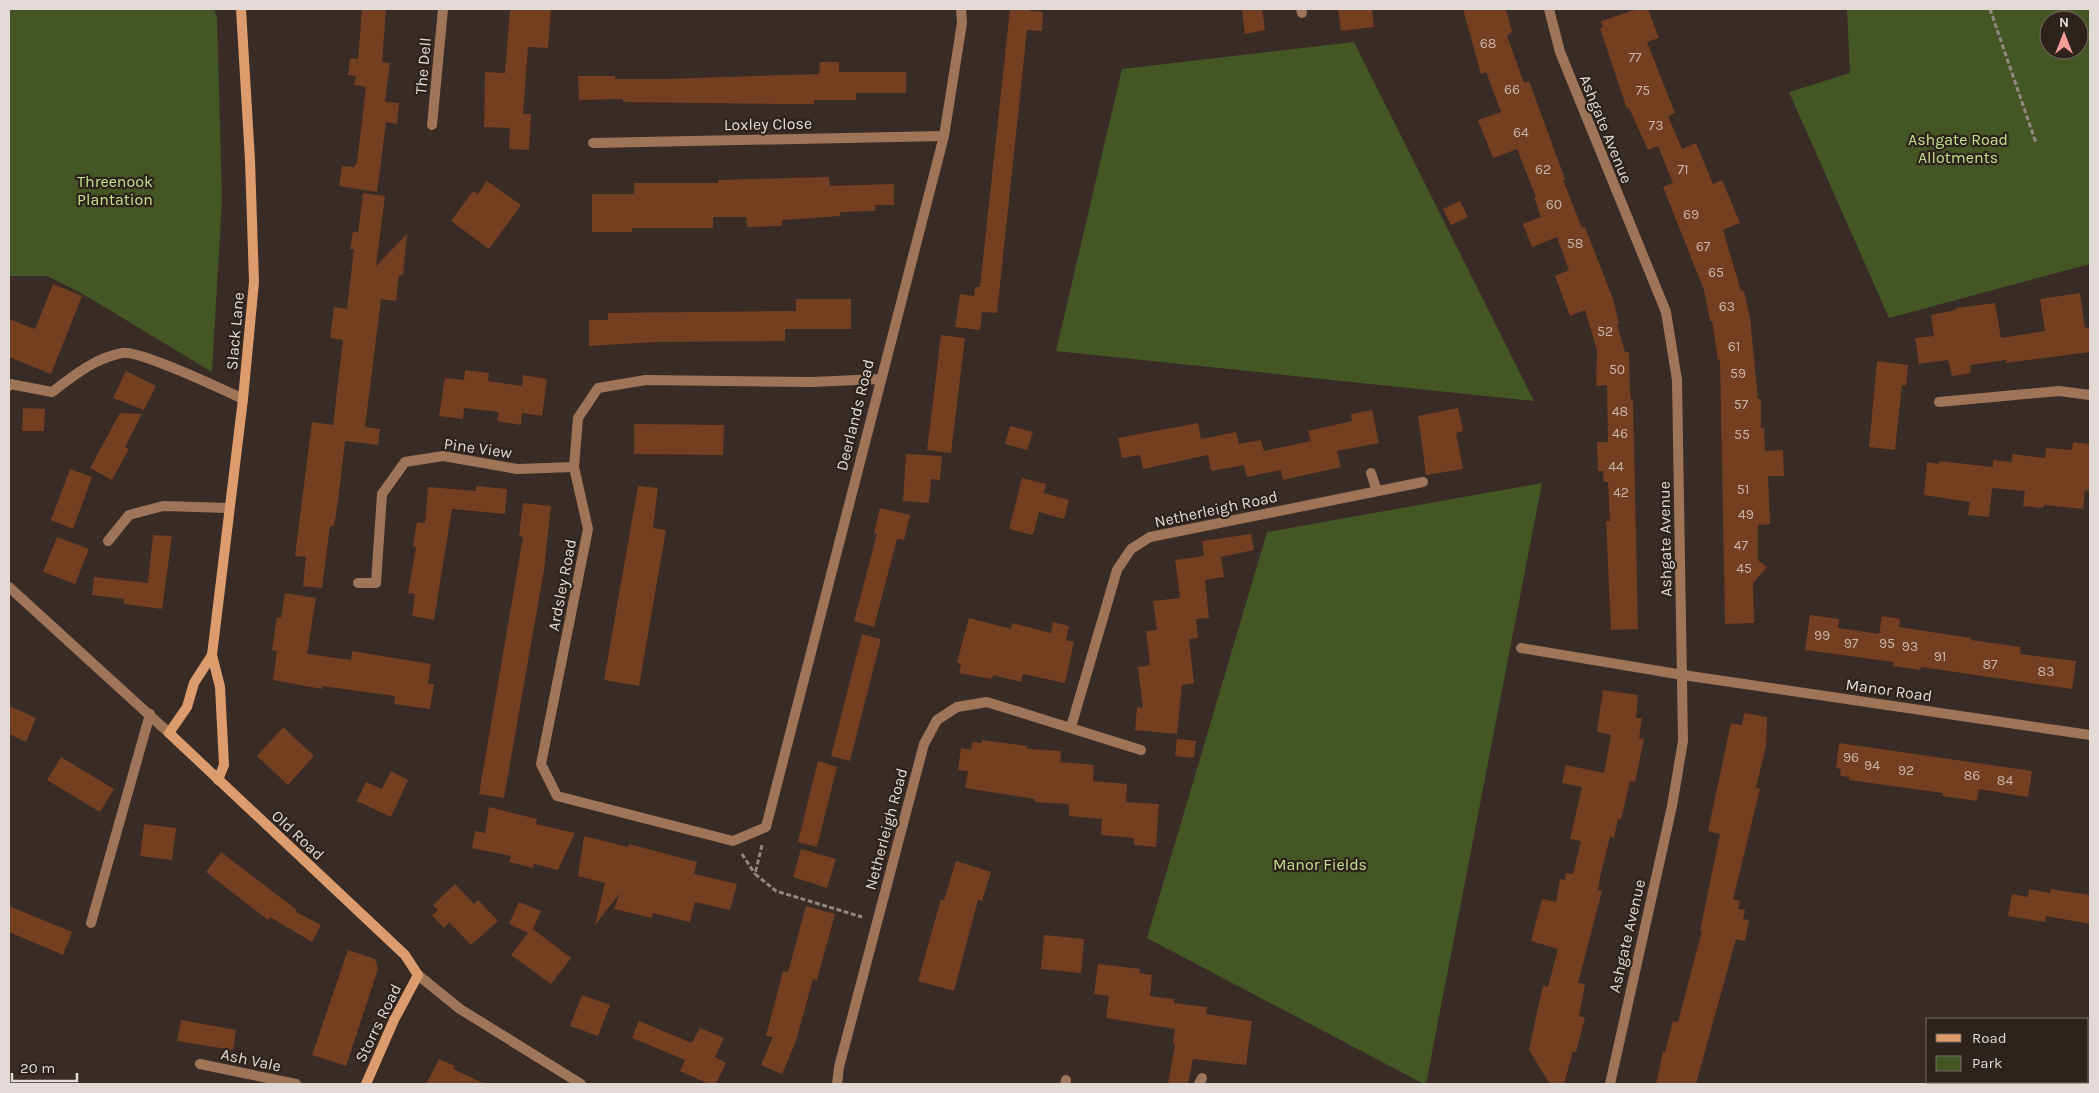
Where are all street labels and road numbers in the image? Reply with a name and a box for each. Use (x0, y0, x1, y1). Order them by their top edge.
street label: The Dell (411, 37, 435, 95)
street label: Ashgate Avenue (1576, 72, 1636, 186)
street label: Loxley Close (724, 114, 812, 134)
street label: Slack Lane (222, 291, 248, 371)
street label: Deerlands Road (832, 357, 878, 473)
street label: Pine View (443, 434, 514, 462)
street label: Ashgate Avenue (1654, 481, 1676, 597)
street label: Netherleigh Road (1153, 487, 1279, 531)
street label: Ardsley Road (544, 537, 580, 633)
street label: Manor Road (1845, 675, 1933, 705)
street label: Netherleigh Road (861, 766, 911, 892)
street label: Old Road (268, 806, 328, 864)
street label: Ashgate Avenue (1605, 877, 1649, 995)
street label: Storrs Road (351, 981, 405, 1065)
street label: Ash Vale (219, 1044, 283, 1076)

